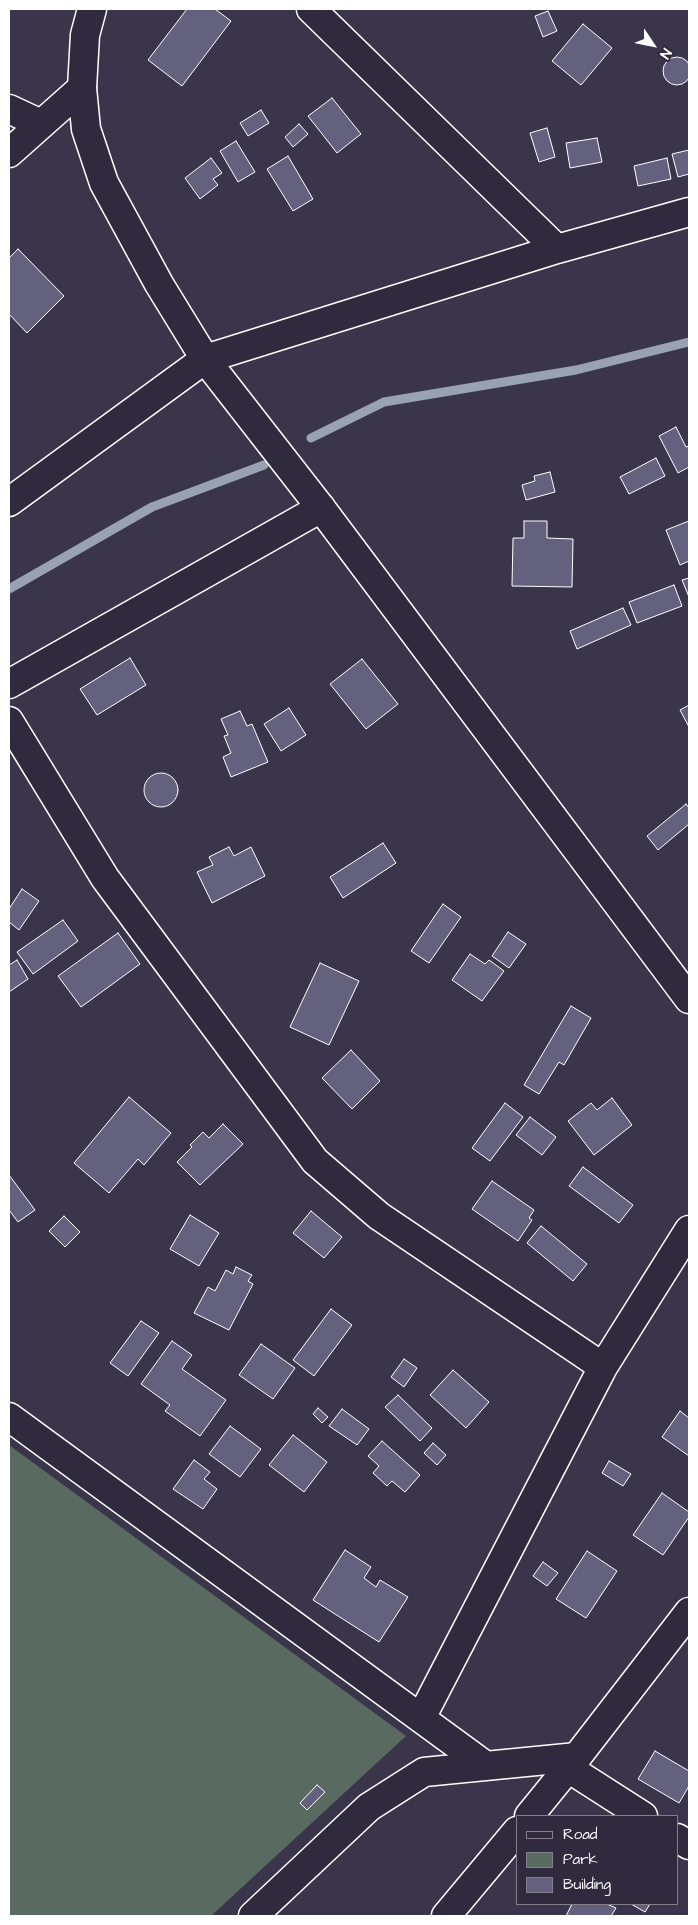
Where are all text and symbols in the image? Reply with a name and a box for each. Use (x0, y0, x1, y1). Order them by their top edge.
north arrow (628, 20, 678, 70)
text: N (655, 44, 676, 63)
legend (516, 1815, 678, 1905)
text: Road (563, 1824, 597, 1845)
text: Park (563, 1849, 598, 1870)
text: Building (563, 1874, 611, 1895)

